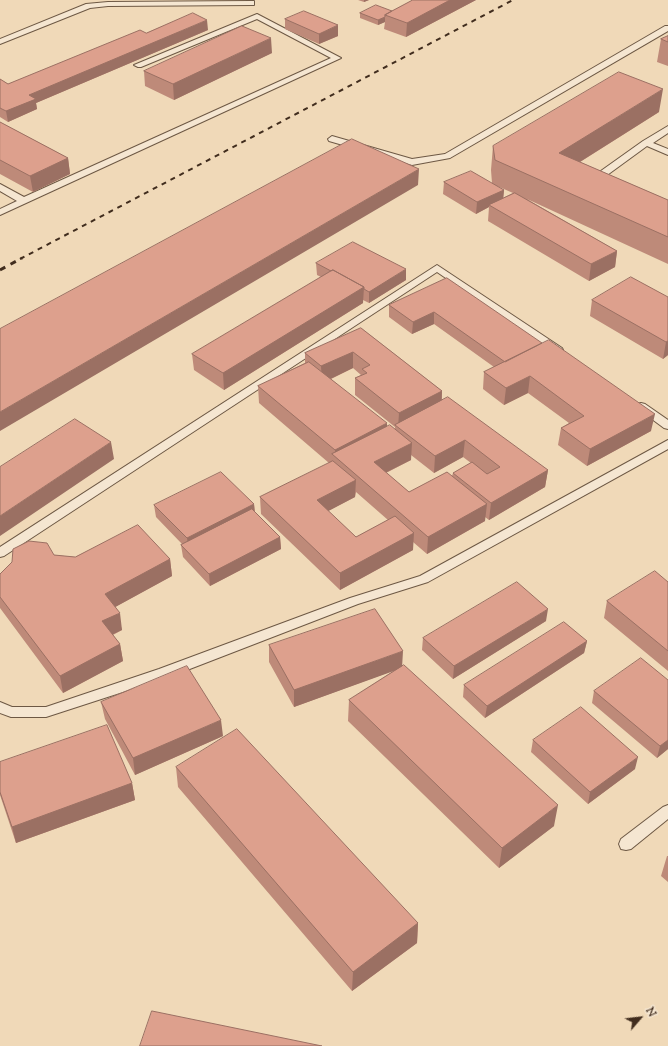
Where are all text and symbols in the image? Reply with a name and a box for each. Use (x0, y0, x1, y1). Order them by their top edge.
north arrow (620, 998, 660, 1038)
text: N (641, 1005, 660, 1020)

